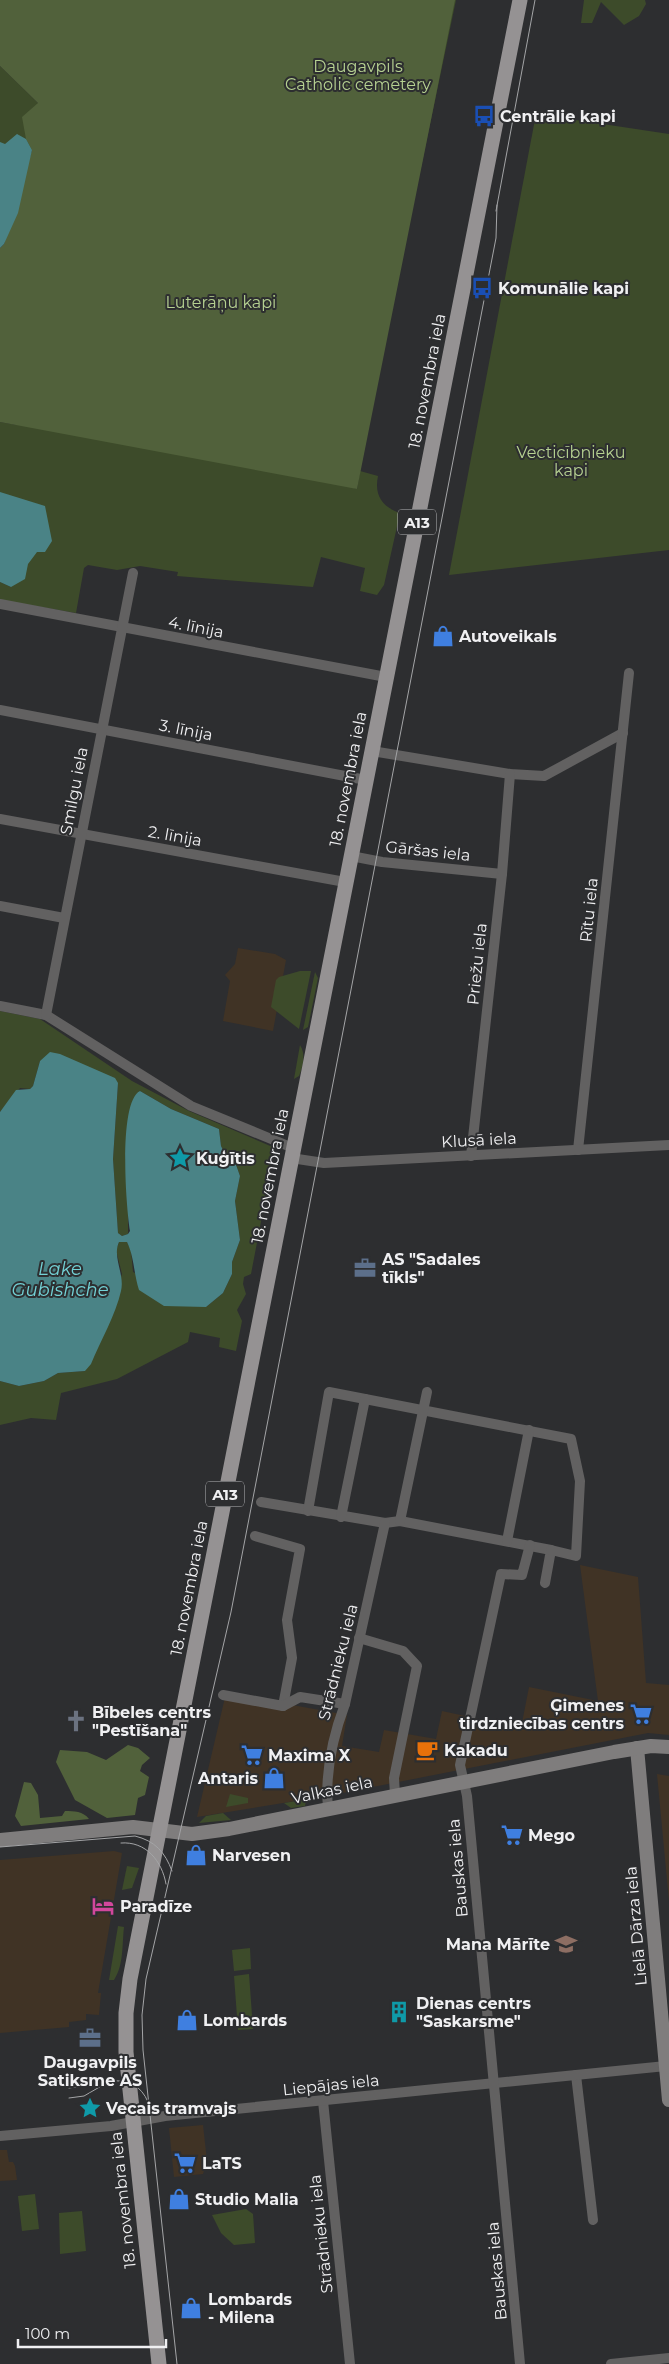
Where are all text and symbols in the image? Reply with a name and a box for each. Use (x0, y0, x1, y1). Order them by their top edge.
park label: Daugavpils Catholic cemetery (285, 57, 431, 94)
bus stop icon: Centrālie kapi (471, 103, 497, 129)
place label: Centrālie kapi (500, 107, 616, 126)
bus stop icon: Komunālie kapi (469, 275, 495, 301)
place label: Komunālie kapi (498, 279, 629, 298)
park label: Luterāņu kapi (166, 293, 276, 313)
street label: 18. novembra iela (405, 312, 449, 450)
park label: Vecticībnieku kapi (517, 443, 625, 480)
road number: A13 (398, 510, 436, 534)
street label: 4. līnija (167, 612, 225, 642)
shop icon: Autoveikals (430, 623, 456, 649)
place label: Autoveikals (458, 627, 557, 646)
street label: 18. novembra iela (326, 710, 370, 848)
street label: 3. līnija (158, 716, 214, 744)
street label: Smilgu iela (56, 745, 92, 837)
street label: 2. līnija (147, 822, 203, 850)
street label: Gāršas iela (385, 837, 471, 865)
street label: Rītu iela (576, 877, 602, 943)
street label: Priežu iela (463, 922, 491, 1006)
street label: 18. novembra iela (248, 1107, 292, 1245)
street label: Klusā iela (441, 1129, 517, 1151)
place icon: Kuģītis (167, 1145, 193, 1171)
place label: Kuģītis (196, 1149, 255, 1168)
place label: AS "Sadales tīkls" (381, 1250, 481, 1287)
office icon: AS "Sadales tīkls" (352, 1255, 378, 1281)
water label: Lake Gubishche (11, 1258, 109, 1301)
road number: A13 (206, 1482, 244, 1506)
street label: 18. novembra iela (167, 1519, 211, 1657)
street label: Strādnieku iela (314, 1602, 362, 1722)
place label: Ģimenes tirdzniecības centrs (459, 1696, 624, 1733)
supermarket icon: Ģimenes tirdzniecības centrs (628, 1701, 654, 1727)
place label: Bībeles centrs "Pestīšana" (92, 1703, 211, 1740)
church icon: Bībeles centrs "Pestīšana" (63, 1708, 89, 1734)
cafe icon: Kakadu (414, 1737, 440, 1763)
place label: Kakadu (444, 1741, 508, 1760)
supermarket icon: Maxima X (239, 1742, 265, 1768)
place label: Maxima X (268, 1746, 351, 1765)
shop icon: Antaris (261, 1765, 287, 1791)
place label: Antaris (197, 1769, 258, 1788)
street label: Valkas iela (290, 1772, 374, 1808)
street label: Bauskas iela (444, 1818, 472, 1918)
supermarket icon: Mego (499, 1822, 525, 1848)
place label: Mego (528, 1826, 575, 1845)
shop icon: Narvesen (183, 1842, 209, 1868)
place label: Narvesen (212, 1846, 291, 1865)
street label: Lielā Dārza iela (621, 1865, 651, 1987)
hotel icon: Paradīze (90, 1893, 116, 1919)
place label: Paradīze (120, 1897, 192, 1916)
school or university icon: Mana Mārīte (553, 1931, 579, 1957)
place label: Mana Mārīte (446, 1935, 550, 1954)
place label: Dienas centrs "Saskarsme" (416, 1994, 531, 2031)
building icon: Dienas centrs "Saskarsme" (386, 1999, 412, 2025)
shop icon: Lombards (174, 2007, 200, 2033)
place label: Lombards (203, 2011, 287, 2030)
office icon: Daugavpils Satiksme AS (77, 2025, 103, 2051)
place label: Daugavpils Satiksme AS (38, 2053, 142, 2090)
street label: Liepājas iela (282, 2070, 380, 2100)
place icon: Vecais tramvajs (77, 2095, 103, 2121)
place label: Vecais tramvajs (105, 2099, 237, 2118)
street label: 18. novembra iela (106, 2131, 140, 2269)
supermarket icon: LaTS (172, 2150, 198, 2176)
place label: LaTS (202, 2154, 242, 2173)
street label: Strādnieku iela (305, 2174, 337, 2294)
shop icon: Studio Malia (166, 2186, 192, 2212)
place label: Studio Malia (195, 2190, 299, 2209)
street label: Bauskas iela (483, 2221, 511, 2321)
place label: Lombards - Milena (208, 2290, 292, 2327)
shop icon: Lombards - Milena (178, 2295, 204, 2321)
scale bar (18, 2316, 165, 2348)
text: 100 m (25, 2324, 70, 2343)

